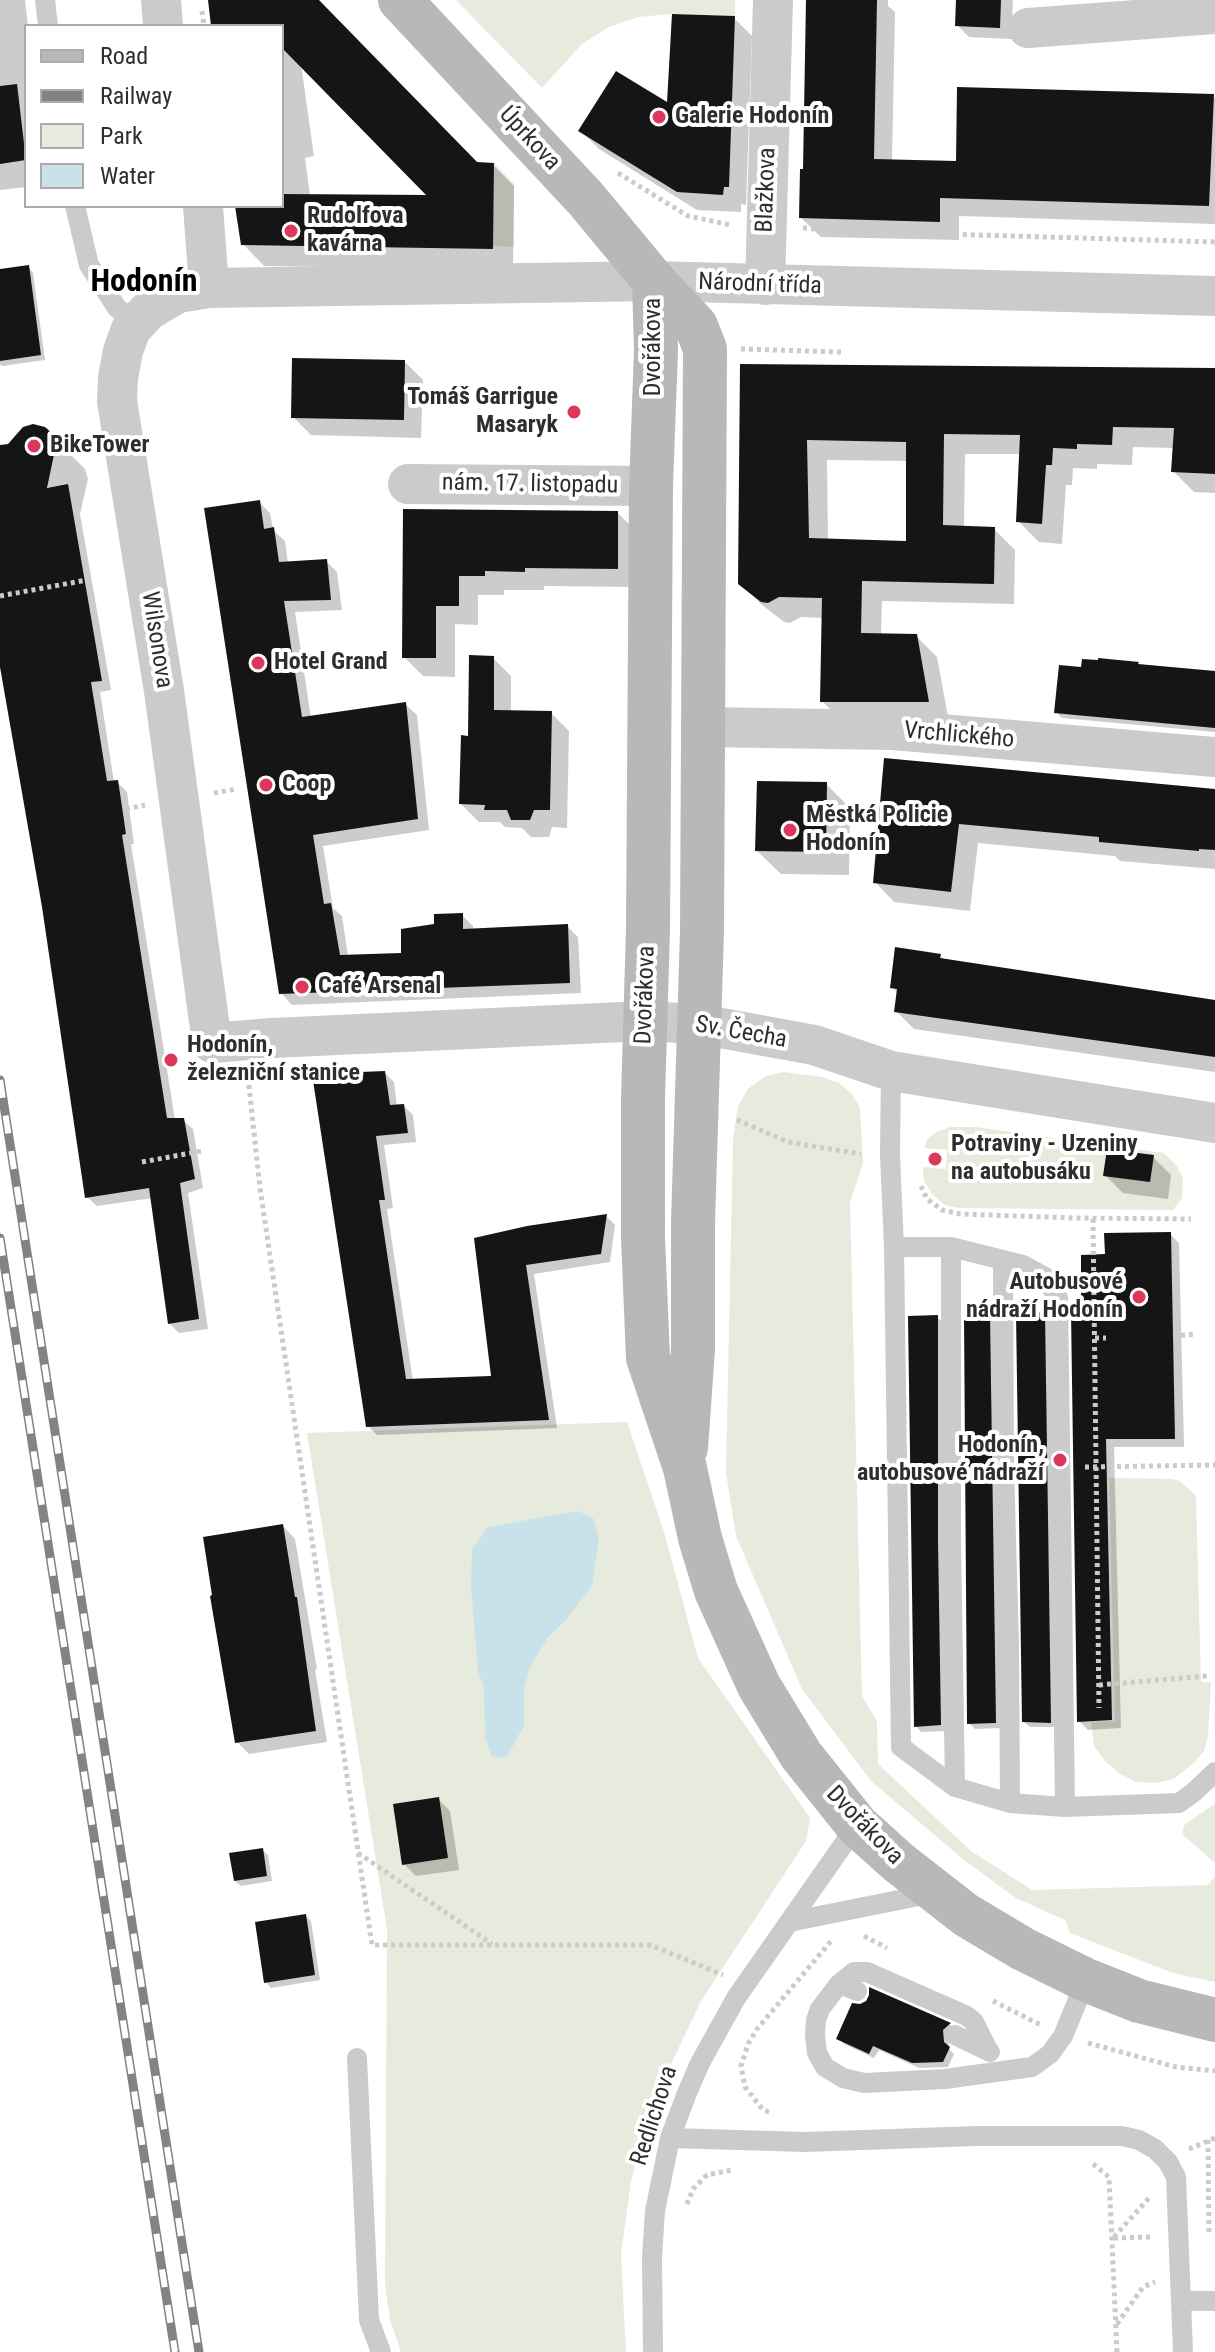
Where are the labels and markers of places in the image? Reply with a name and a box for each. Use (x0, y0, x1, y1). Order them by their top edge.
place label: Galerie Hodonín (675, 103, 829, 131)
marker: Galerie Hodonín (650, 108, 668, 126)
place label: Rudolfova kavárna (307, 203, 403, 259)
marker: Rudolfova kavárna (282, 222, 300, 240)
place label: Tomáš Garrigue Masaryk (407, 384, 558, 440)
marker: Tomáš Garrigue Masaryk (565, 403, 583, 421)
place label: BikeTower (50, 432, 149, 460)
marker: BikeTower (25, 437, 43, 455)
place label: Hotel Grand (274, 649, 388, 677)
marker: Hotel Grand (249, 654, 267, 672)
place label: Coop (282, 771, 331, 799)
marker: Coop (257, 776, 275, 794)
place label: Městká Policie Hodonín (806, 802, 948, 858)
marker: Městká Policie Hodonín (781, 821, 799, 839)
place label: Café Arsenal (318, 973, 441, 1001)
marker: Café Arsenal (293, 978, 311, 996)
place label: Hodonín, železniční stanice (187, 1032, 360, 1088)
marker: Hodonín, železniční stanice (162, 1051, 180, 1069)
place label: Potraviny - Uzeniny na autobusáku (951, 1131, 1138, 1187)
marker: Potraviny - Uzeniny na autobusáku (926, 1150, 944, 1168)
place label: Autobusové nádraží Hodonín (966, 1269, 1123, 1325)
marker: Autobusové nádraží Hodonín (1130, 1288, 1148, 1306)
place label: Hodonín, autobusové nádraží (857, 1432, 1044, 1488)
marker: Hodonín, autobusové nádraží (1051, 1451, 1069, 1469)

